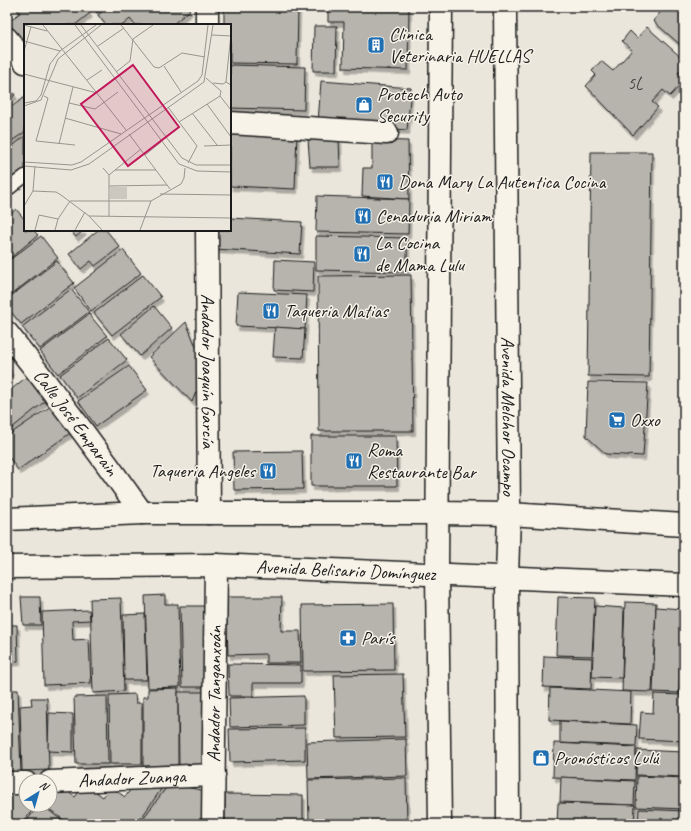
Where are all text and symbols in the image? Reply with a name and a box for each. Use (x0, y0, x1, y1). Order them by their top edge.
place label: Clinica Veterinaria HUELLAS (389, 22, 534, 68)
inset map (24, 24, 231, 231)
building icon: Clinica Veterinaria HUELLAS (366, 35, 386, 55)
house number: 5L (628, 73, 643, 94)
place label: Protech Auto Security (377, 82, 463, 128)
shop icon: Protech Auto Security (354, 95, 374, 115)
place label: Dona Mary La Autentica Cocina (398, 170, 607, 194)
restaurant icon: Dona Mary La Autentica Cocina (375, 172, 395, 192)
place label: Cenaduria Miriam (376, 204, 493, 228)
restaurant icon: Cenaduria Miriam (353, 206, 373, 226)
place label: La Cocina de Mama Lulu (375, 231, 466, 277)
restaurant icon: La Cocina de Mama Lulu (352, 244, 372, 264)
street label: Andador Joaquín García (195, 294, 221, 450)
place label: Taqueria Matias (284, 299, 390, 323)
restaurant icon: Taqueria Matias (261, 301, 281, 321)
street label: Avenida Melchor Ocampo (496, 336, 521, 497)
street label: Calle José Emparain (28, 365, 124, 481)
place label: Oxxo (630, 408, 661, 432)
supermarket icon: Oxxo (607, 410, 627, 430)
place label: Roma Restaurante Bar (367, 438, 478, 484)
restaurant icon: Roma Restaurante Bar (344, 451, 364, 471)
place label: Taqueria Angeles (150, 459, 257, 483)
restaurant icon: Taqueria Angeles (258, 461, 278, 481)
street label: Avenida Belisario Domínguez (256, 555, 437, 586)
street label: Andador Tanganxoán (202, 625, 227, 762)
place label: París (361, 626, 397, 650)
pharmacy icon: París (338, 628, 358, 648)
place label: Pronósticos Lulú (554, 746, 660, 770)
shop icon: Pronósticos Lulú (531, 748, 551, 768)
street label: Andador Zuanga (78, 764, 188, 793)
north arrow (18, 773, 58, 813)
text: N (37, 777, 53, 794)

